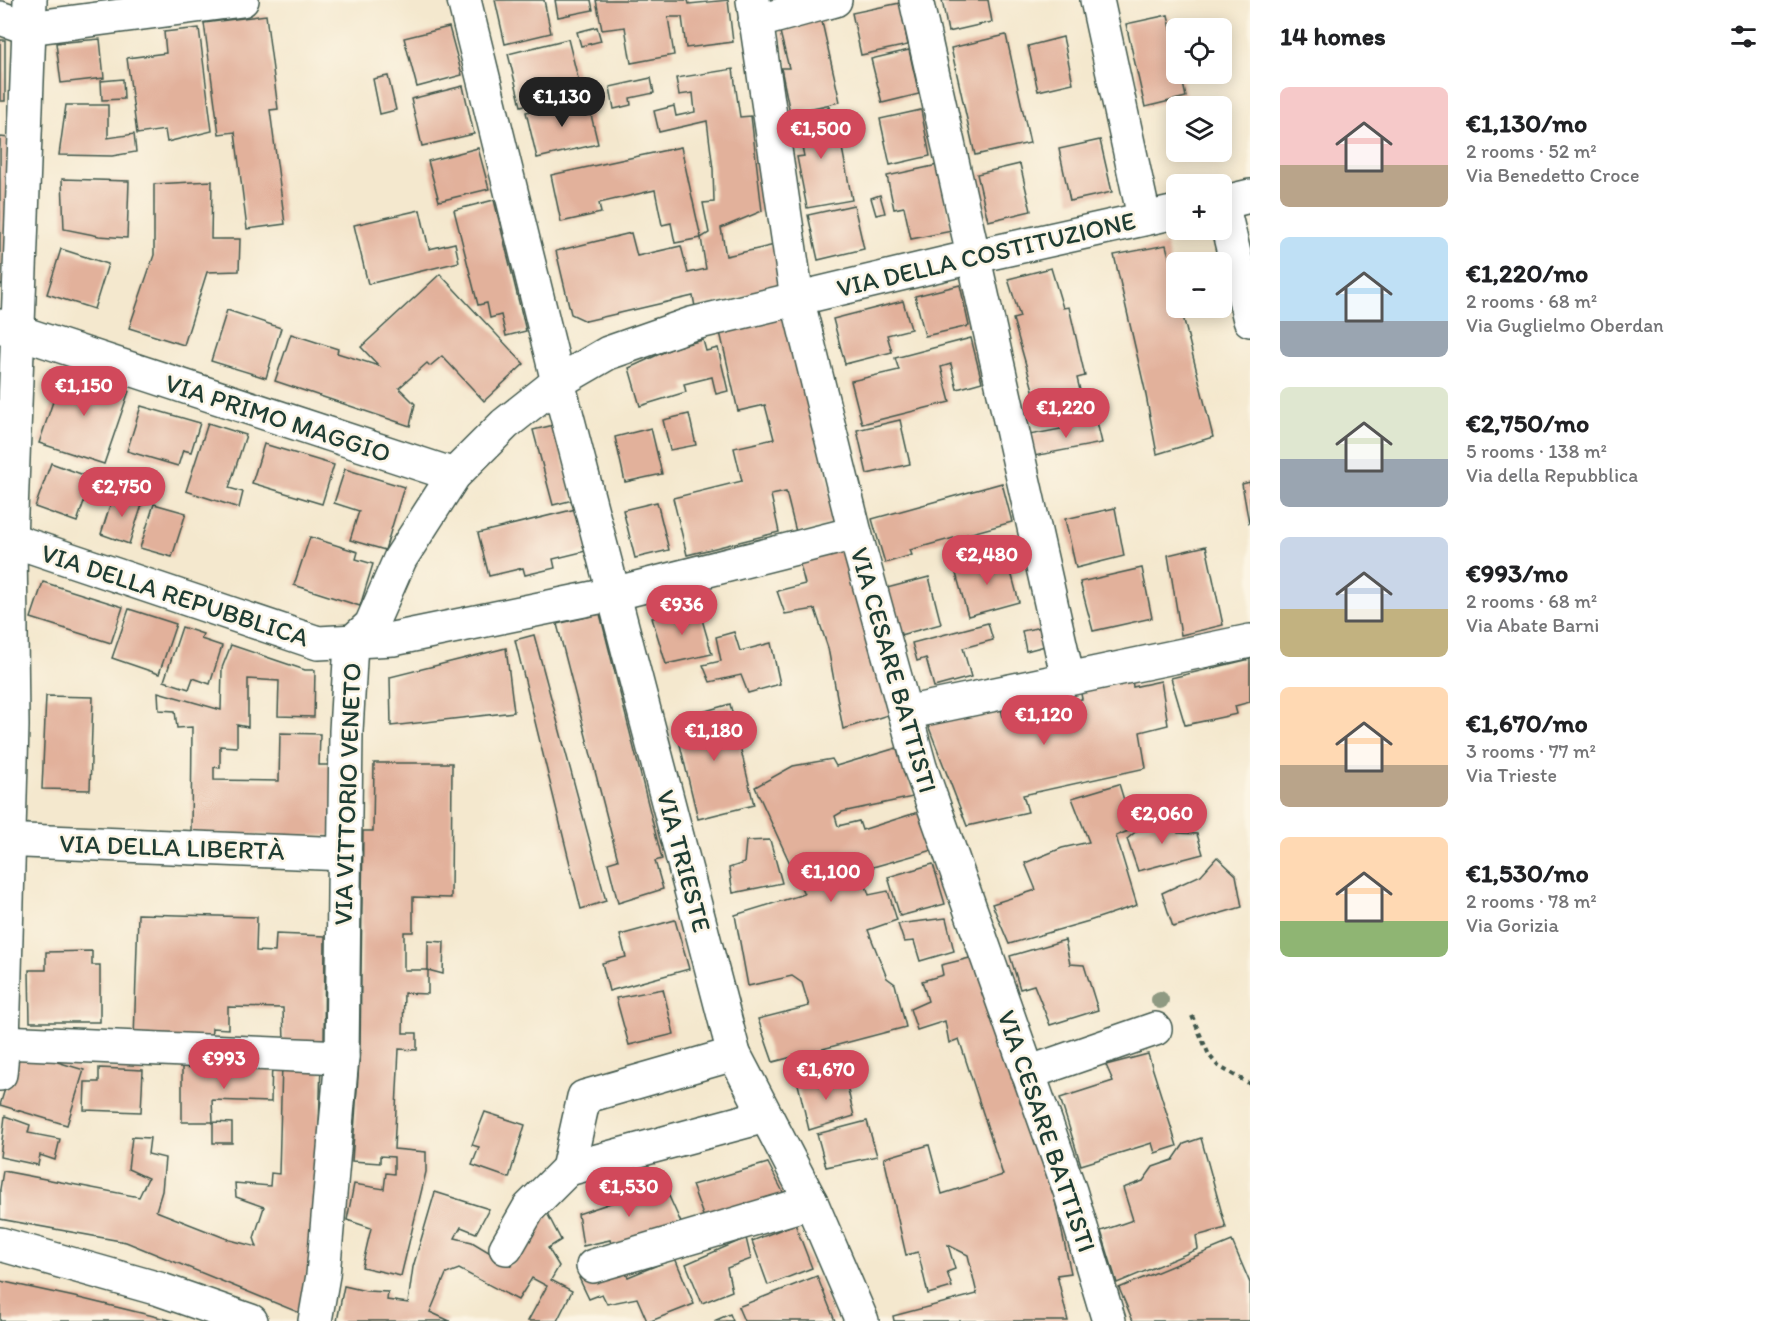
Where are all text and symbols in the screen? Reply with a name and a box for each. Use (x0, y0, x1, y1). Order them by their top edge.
map controls (1166, 18, 1232, 318)
button: locate (1166, 18, 1232, 84)
text: 14 homes (1280, 20, 1386, 52)
icon: filters (1727, 20, 1760, 53)
pin: €1,130 (513, 77, 611, 128)
text: €1,130 (533, 84, 591, 108)
button: layers (1166, 96, 1232, 162)
text: €1,130/mo (1466, 107, 1587, 139)
pin: €1,500 (772, 109, 870, 160)
icon: home (1328, 111, 1400, 183)
text: €1,500 (791, 116, 851, 140)
text: 2 rooms · 52 m² (1466, 139, 1597, 163)
text: Via Benedetto Croce (1466, 163, 1639, 187)
button: + (1166, 174, 1232, 240)
street label: VIA DELLA COSTITUZIONE (834, 204, 1138, 304)
button: − (1166, 252, 1232, 318)
text: €1,220/mo (1466, 257, 1588, 289)
icon: home (1328, 261, 1400, 333)
text: 2 rooms · 68 m² (1466, 289, 1597, 313)
text: Via Guglielmo Oberdan (1466, 313, 1664, 337)
pin: €1,150 (35, 366, 133, 417)
street label: VIA PRIMO MAGGIO (161, 366, 395, 470)
text: €1,150 (55, 373, 113, 397)
pin: €1,220 (1017, 388, 1115, 439)
text: €1,220 (1037, 395, 1095, 419)
text: €2,750/mo (1466, 407, 1589, 439)
icon: home (1328, 411, 1400, 483)
text: 5 rooms · 138 m² (1466, 439, 1607, 463)
text: Via della Repubblica (1466, 463, 1638, 487)
pin: €2,750 (73, 467, 171, 518)
text: €2,750 (92, 474, 152, 498)
pin: €2,480 (938, 535, 1036, 586)
street label: VIA DELLA REPUBBLICA (37, 537, 313, 654)
text: €2,480 (956, 542, 1018, 566)
street label: VIA CESARE BATTISTI (844, 544, 944, 796)
text: €993/mo (1466, 557, 1568, 589)
icon: home (1328, 561, 1400, 633)
pin: €936 (646, 585, 718, 636)
text: 2 rooms · 68 m² (1466, 589, 1597, 613)
text: €936 (660, 592, 704, 616)
text: Via Abate Barni (1466, 613, 1599, 637)
street label: VIA VITTORIO VENETO (326, 662, 368, 926)
pin: €1,120 (995, 695, 1093, 746)
text: €1,120 (1015, 702, 1073, 726)
text: €1,670/mo (1466, 707, 1588, 739)
pin: €1,180 (665, 711, 763, 762)
icon: home (1328, 711, 1400, 783)
text: €1,180 (685, 718, 743, 742)
text: 3 rooms · 77 m² (1466, 739, 1596, 763)
text: Via Trieste (1466, 763, 1557, 787)
street label: VIA TRIESTE (650, 786, 718, 936)
pin: €2,060 (1113, 794, 1211, 845)
text: €2,060 (1131, 801, 1193, 825)
street label: VIA DELLA LIBERTÀ (59, 827, 286, 867)
pin: €1,100 (782, 852, 880, 903)
text: €1,530/mo (1466, 857, 1589, 889)
text: €1,100 (801, 859, 861, 883)
icon: home (1328, 861, 1400, 933)
text: 2 rooms · 78 m² (1466, 889, 1597, 913)
text: Via Gorizia (1466, 913, 1559, 937)
street label: VIA CESARE BATTISTI (991, 1006, 1103, 1256)
pin: €993 (188, 1039, 260, 1090)
text: €993 (202, 1046, 246, 1070)
pin: €1,670 (777, 1050, 875, 1101)
text: €1,670 (797, 1057, 855, 1081)
pin: €1,530 (580, 1167, 678, 1218)
text: €1,530 (599, 1174, 659, 1198)

